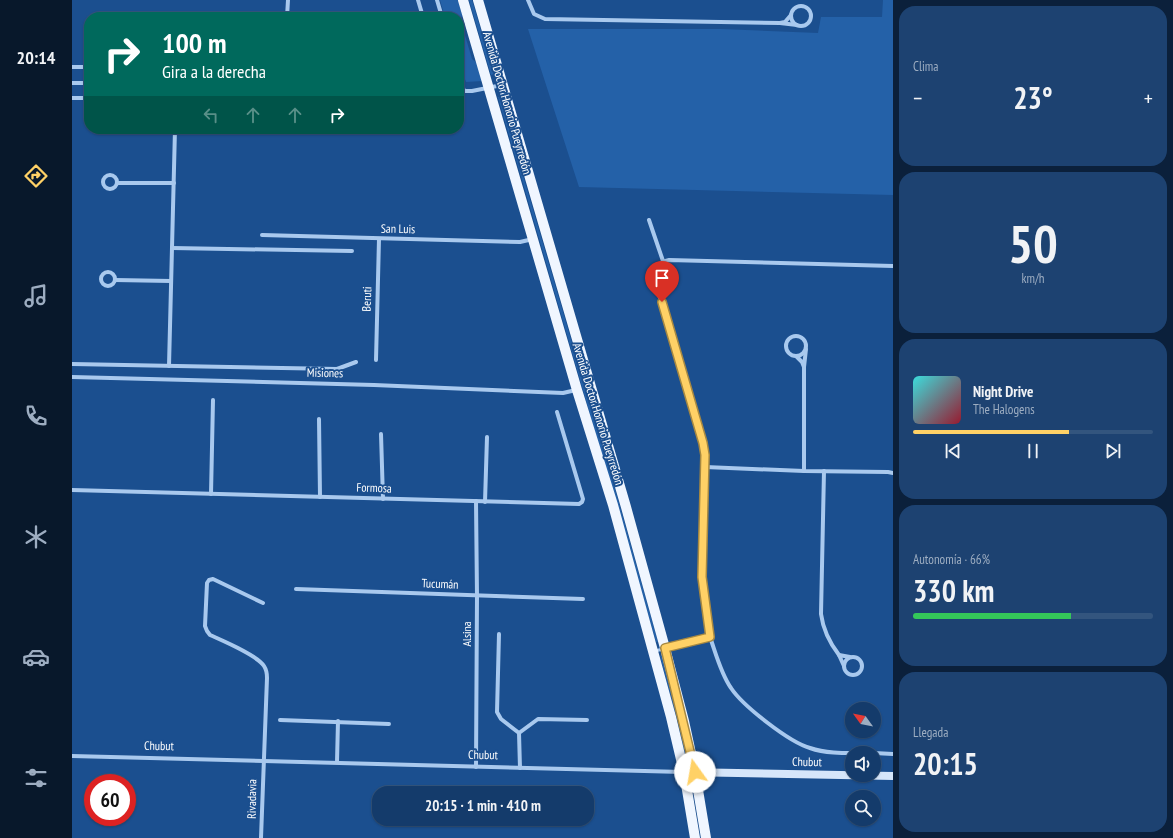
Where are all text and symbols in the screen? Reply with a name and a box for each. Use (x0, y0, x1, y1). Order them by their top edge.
text: 100 m (162, 24, 226, 61)
icon: right (96, 28, 148, 80)
street label: Avenida Doctor Honorio Pueyrredón (480, 30, 535, 176)
text: 20:14 (17, 46, 55, 69)
text: Clima (913, 58, 938, 75)
text: Gira a la derecha (162, 60, 266, 83)
text: 23° (1013, 78, 1053, 117)
text: − (913, 84, 922, 112)
text: + (1144, 84, 1153, 112)
icon: left (200, 104, 222, 126)
icon: ahead (242, 104, 264, 126)
icon: ahead (284, 104, 306, 126)
icon: right (326, 104, 348, 126)
icon: directions (22, 162, 50, 190)
text: 50 (1008, 210, 1058, 277)
street label: San Luis (381, 221, 415, 236)
pin (645, 261, 679, 302)
icon: arrive (651, 267, 673, 289)
text: km/h (1021, 270, 1045, 287)
icon: music (22, 282, 50, 310)
street label: Beruti (359, 286, 374, 312)
street label: Avenida Doctor Honorio Pueyrredón (570, 341, 627, 487)
street label: Misiones (307, 365, 343, 380)
text: Night Drive (973, 382, 1033, 401)
text: The Halogens (973, 401, 1035, 418)
icon: phone (22, 402, 50, 430)
icon: previous (942, 440, 964, 462)
icon: pause (1022, 440, 1044, 462)
icon: next (1102, 440, 1124, 462)
street label: Formosa (356, 479, 392, 496)
icon: climate (22, 523, 50, 551)
text: Autonomía · 66% (913, 551, 990, 568)
text: 330 km (913, 571, 994, 610)
street label: Tucumán (421, 575, 459, 592)
street label: Alsina (459, 621, 474, 647)
icon: car (22, 643, 50, 671)
north arrow (845, 702, 881, 738)
map controls (845, 702, 881, 826)
text: Llegada (913, 724, 948, 741)
street label: Chubut (144, 738, 175, 753)
text: 20:15 (913, 744, 978, 783)
button: sound (845, 746, 881, 782)
street label: Chubut (468, 747, 499, 762)
position arrow (674, 751, 716, 793)
street label: Chubut (792, 754, 823, 769)
icon: filters (22, 764, 50, 792)
speed limit sign: 60 (84, 774, 136, 826)
street label: Rivadavia (244, 779, 259, 819)
button: search (845, 790, 881, 826)
text: 20:15 · 1 min · 410 m (425, 796, 541, 815)

